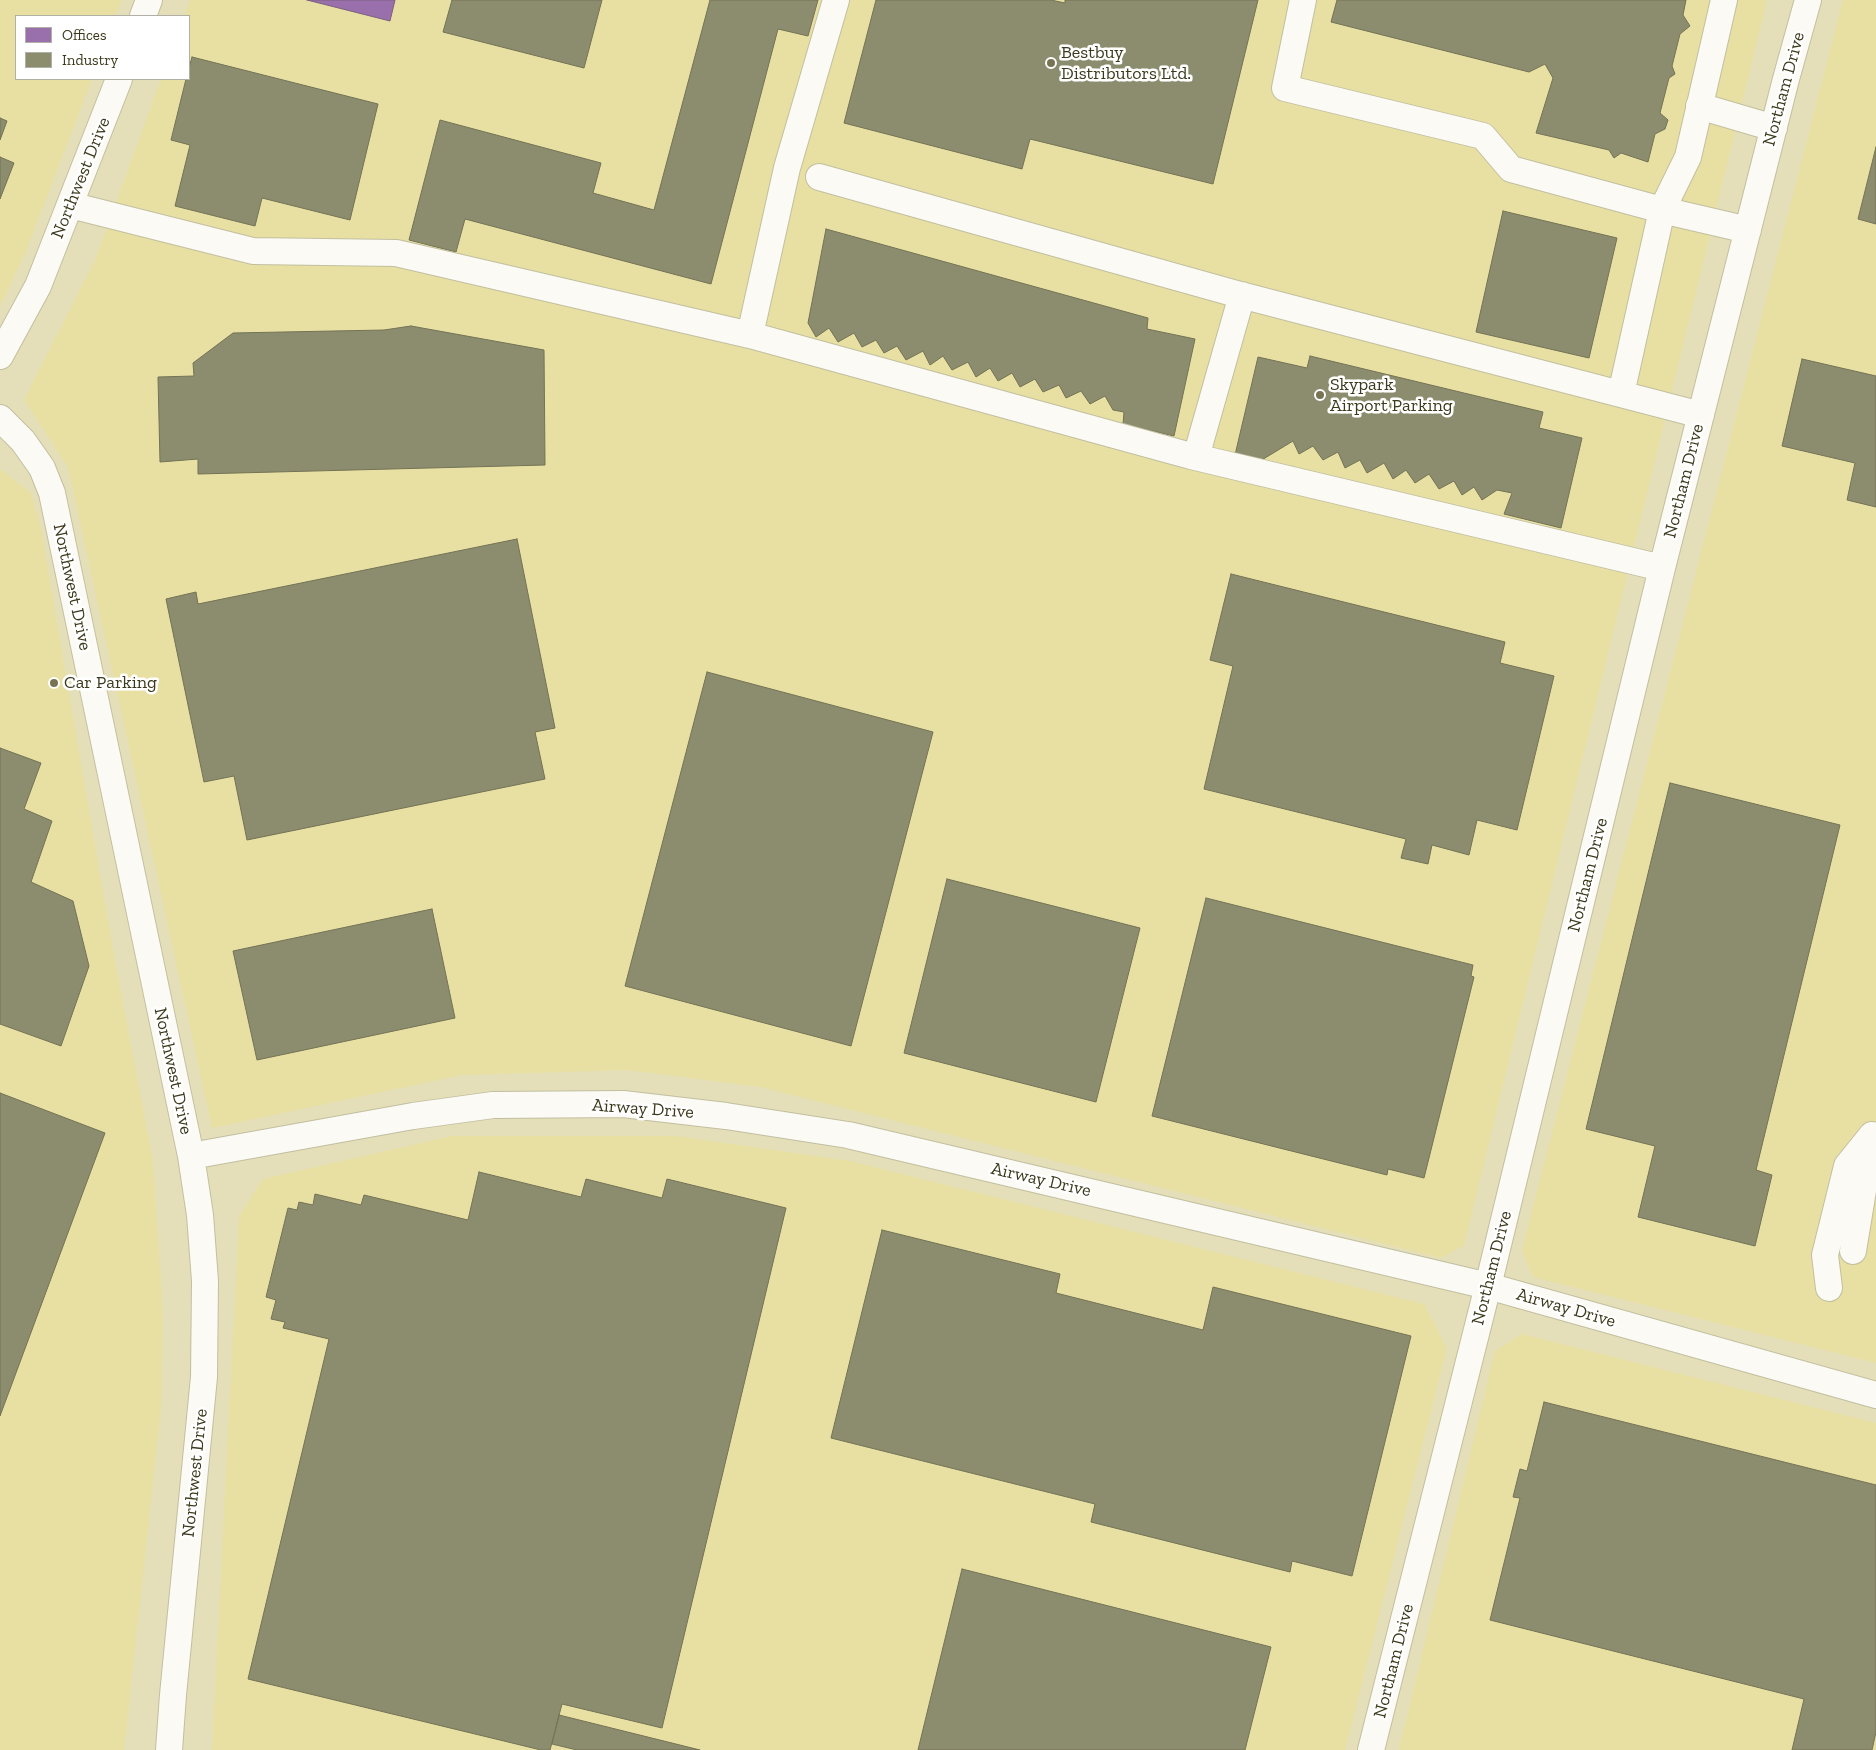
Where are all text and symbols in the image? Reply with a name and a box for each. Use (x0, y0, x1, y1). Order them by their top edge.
legend (15, 15, 190, 80)
text: Offices (62, 26, 106, 44)
street label: Northam Drive (1758, 30, 1810, 148)
place label: Bestbuy Distributors Ltd. (1061, 42, 1191, 84)
text: Industry (62, 51, 118, 69)
marker: Bestbuy Distributors Ltd. (1045, 57, 1057, 69)
street label: Northwest Drive (47, 114, 115, 242)
place label: Skypark Airport Parking (1330, 374, 1453, 416)
marker: Skypark Airport Parking (1314, 389, 1326, 401)
street label: Northam Drive (1659, 422, 1709, 540)
street label: Northwest Drive (48, 522, 96, 652)
place label: Car Parking (64, 672, 157, 694)
marker: Car Parking (48, 677, 60, 689)
street label: Northam Drive (1563, 816, 1613, 934)
street label: Northwest Drive (149, 1006, 197, 1136)
street label: Airway Drive (591, 1095, 695, 1123)
street label: Airway Drive (989, 1158, 1093, 1202)
street label: Northam Drive (1467, 1209, 1517, 1327)
street label: Airway Drive (1514, 1284, 1618, 1332)
street label: Northwest Drive (178, 1408, 212, 1538)
street label: Northam Drive (1369, 1602, 1419, 1720)

